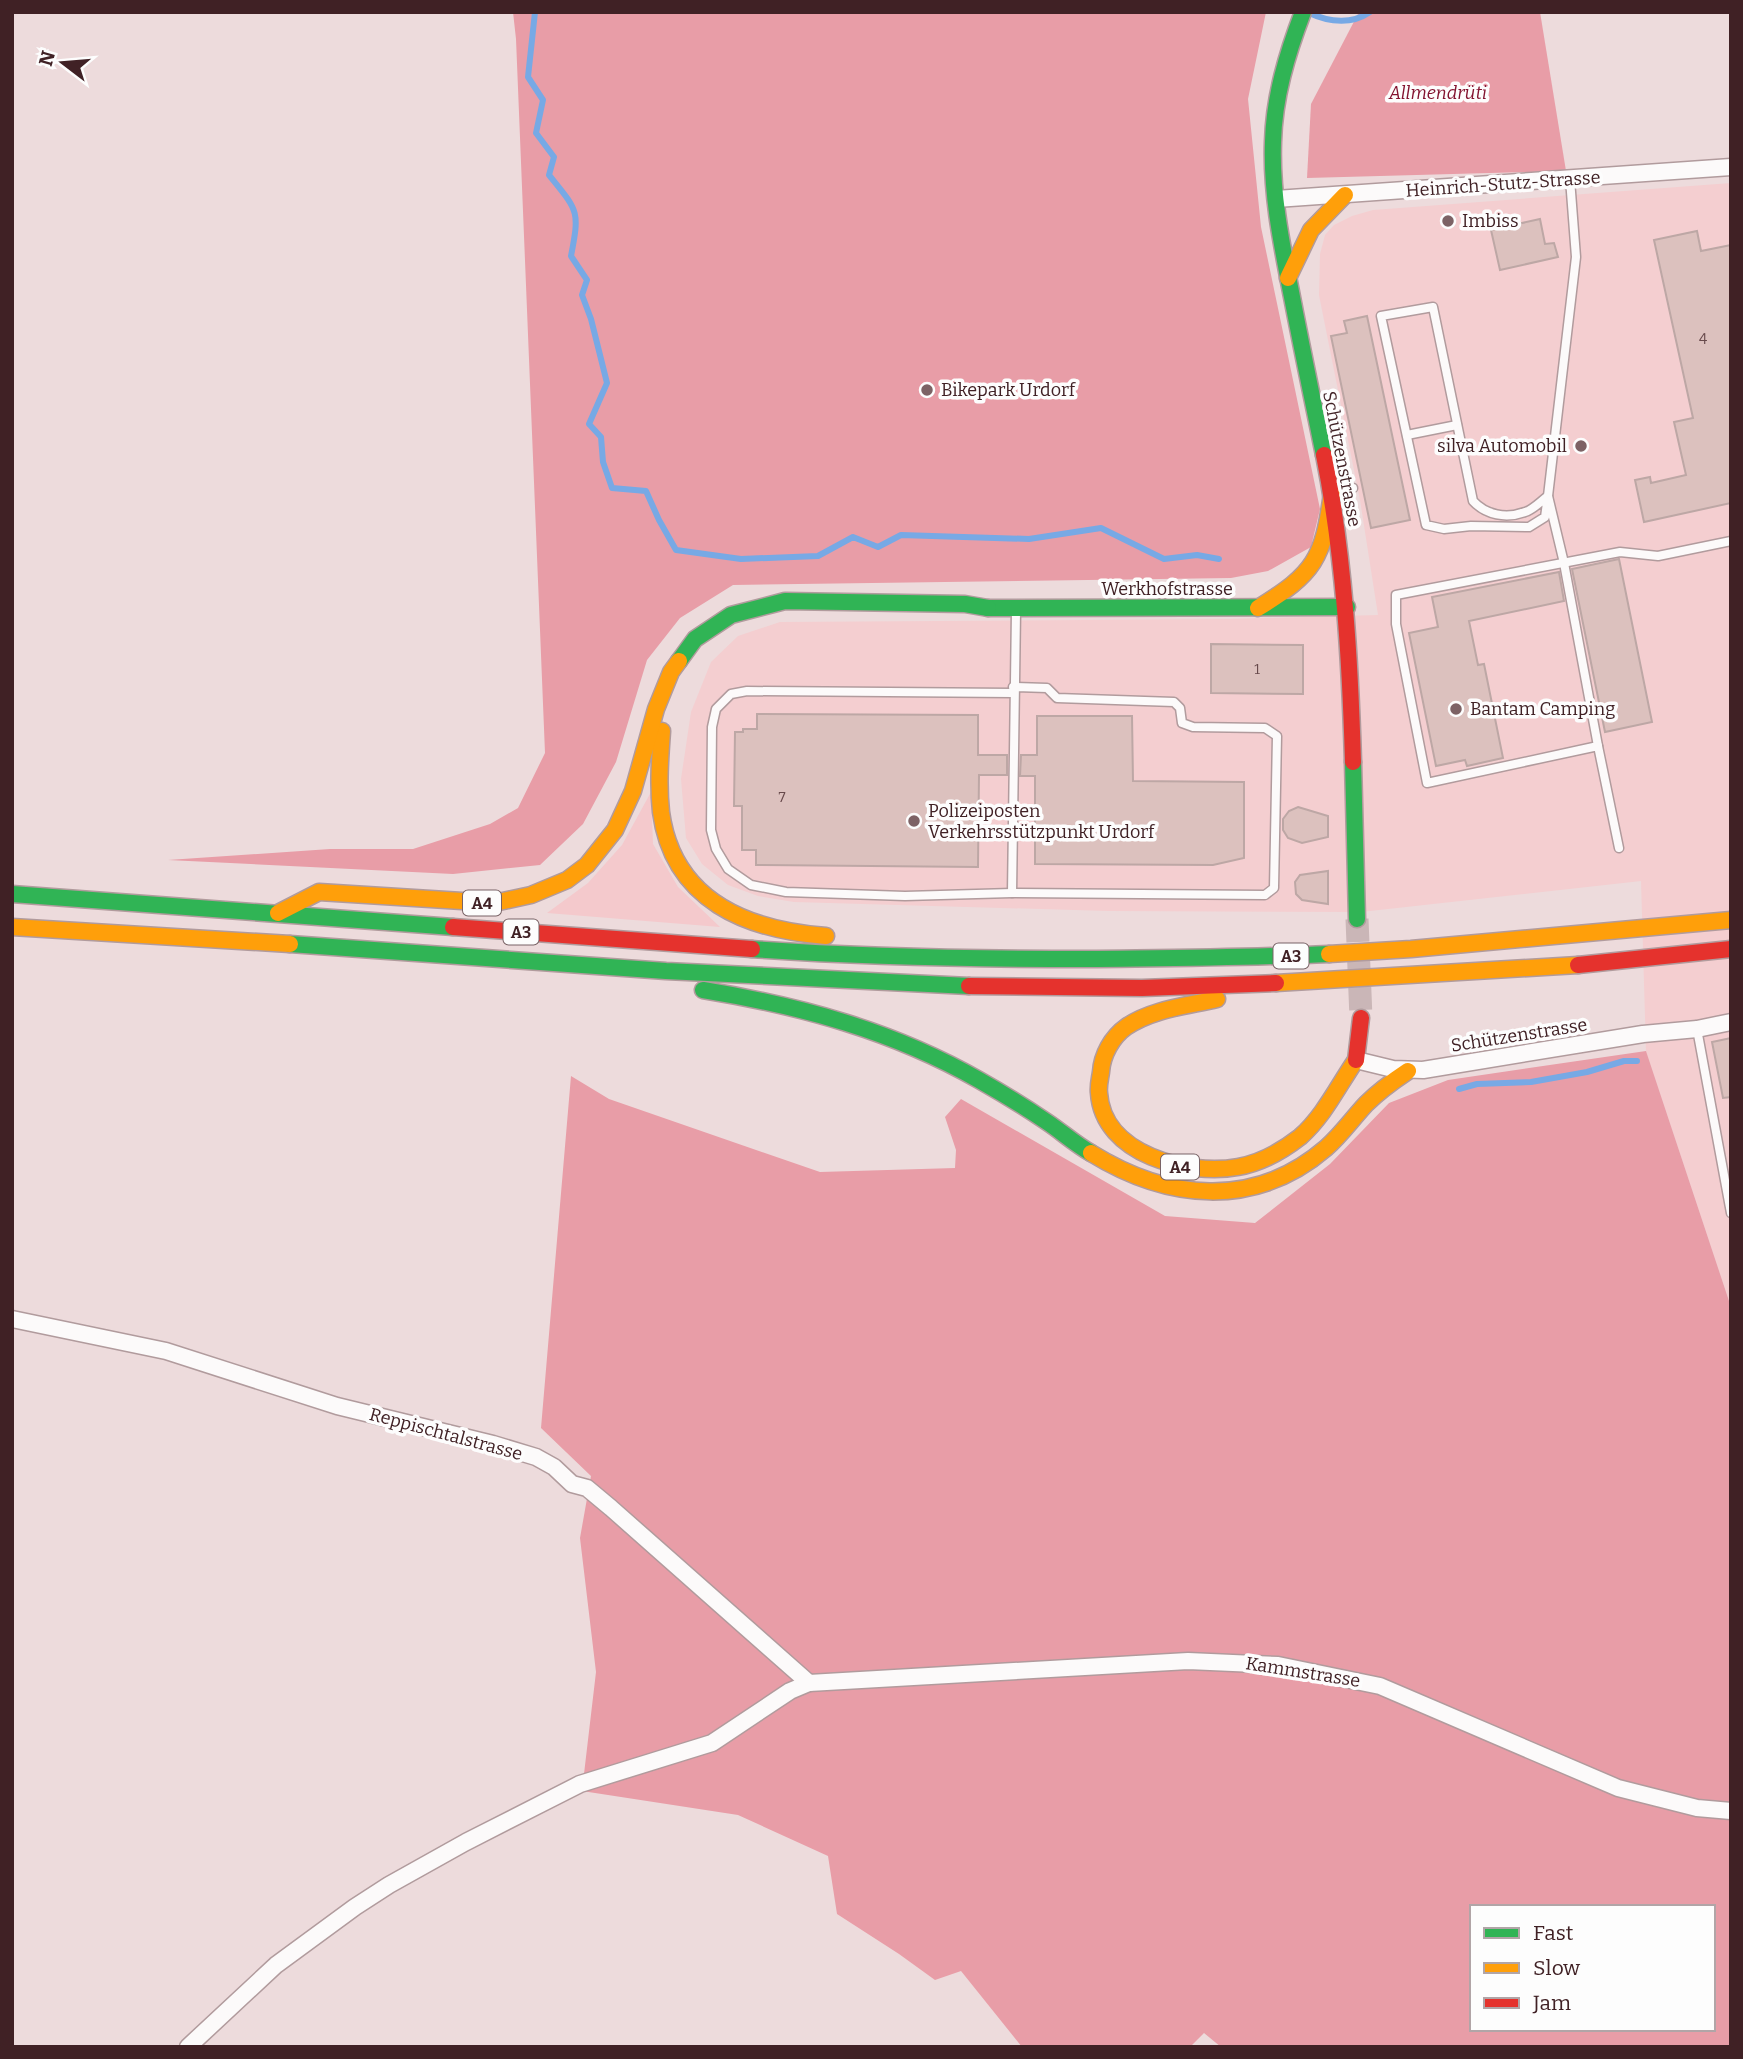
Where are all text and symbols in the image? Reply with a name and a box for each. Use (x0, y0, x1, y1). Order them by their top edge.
north arrow (28, 28, 98, 98)
text: N (34, 48, 60, 69)
park label: Allmendrüti (1388, 82, 1487, 104)
street label: Heinrich-Stutz-Strasse (1405, 166, 1601, 202)
place label: Imbiss (1462, 210, 1519, 232)
marker: Imbiss (1440, 213, 1456, 229)
house number: 4 (1699, 331, 1707, 348)
place label: Bikepark Urdorf (941, 379, 1077, 401)
marker: Bikepark Urdorf (919, 382, 935, 398)
street label: Schützenstrasse (1318, 389, 1366, 529)
place label: silva Automobil (1437, 435, 1567, 457)
marker: silva Automobil (1573, 438, 1589, 454)
street label: Werkhofstrasse (1101, 578, 1233, 600)
house number: 1 (1254, 661, 1260, 678)
place label: Bantam Camping (1470, 698, 1615, 720)
marker: Bantam Camping (1448, 701, 1464, 717)
house number: 7 (778, 789, 786, 806)
place label: Polizeiposten Verkehrsstützpunkt Urdorf (928, 800, 1156, 843)
marker: Polizeiposten Verkehrsstützpunkt Urdorf (906, 813, 922, 829)
road number: A4 (463, 890, 501, 916)
road number: A3 (504, 920, 538, 944)
road number: A3 (1274, 944, 1308, 968)
street label: Schützenstrasse (1449, 1013, 1589, 1057)
road number: A4 (1161, 1154, 1199, 1180)
street label: Reppischtalstrasse (367, 1403, 525, 1465)
street label: Kammstrasse (1244, 1652, 1362, 1692)
legend (1470, 1905, 1715, 2031)
text: Fast (1533, 1920, 1574, 1946)
text: Slow (1533, 1955, 1580, 1981)
text: Jam (1532, 1990, 1571, 2016)

